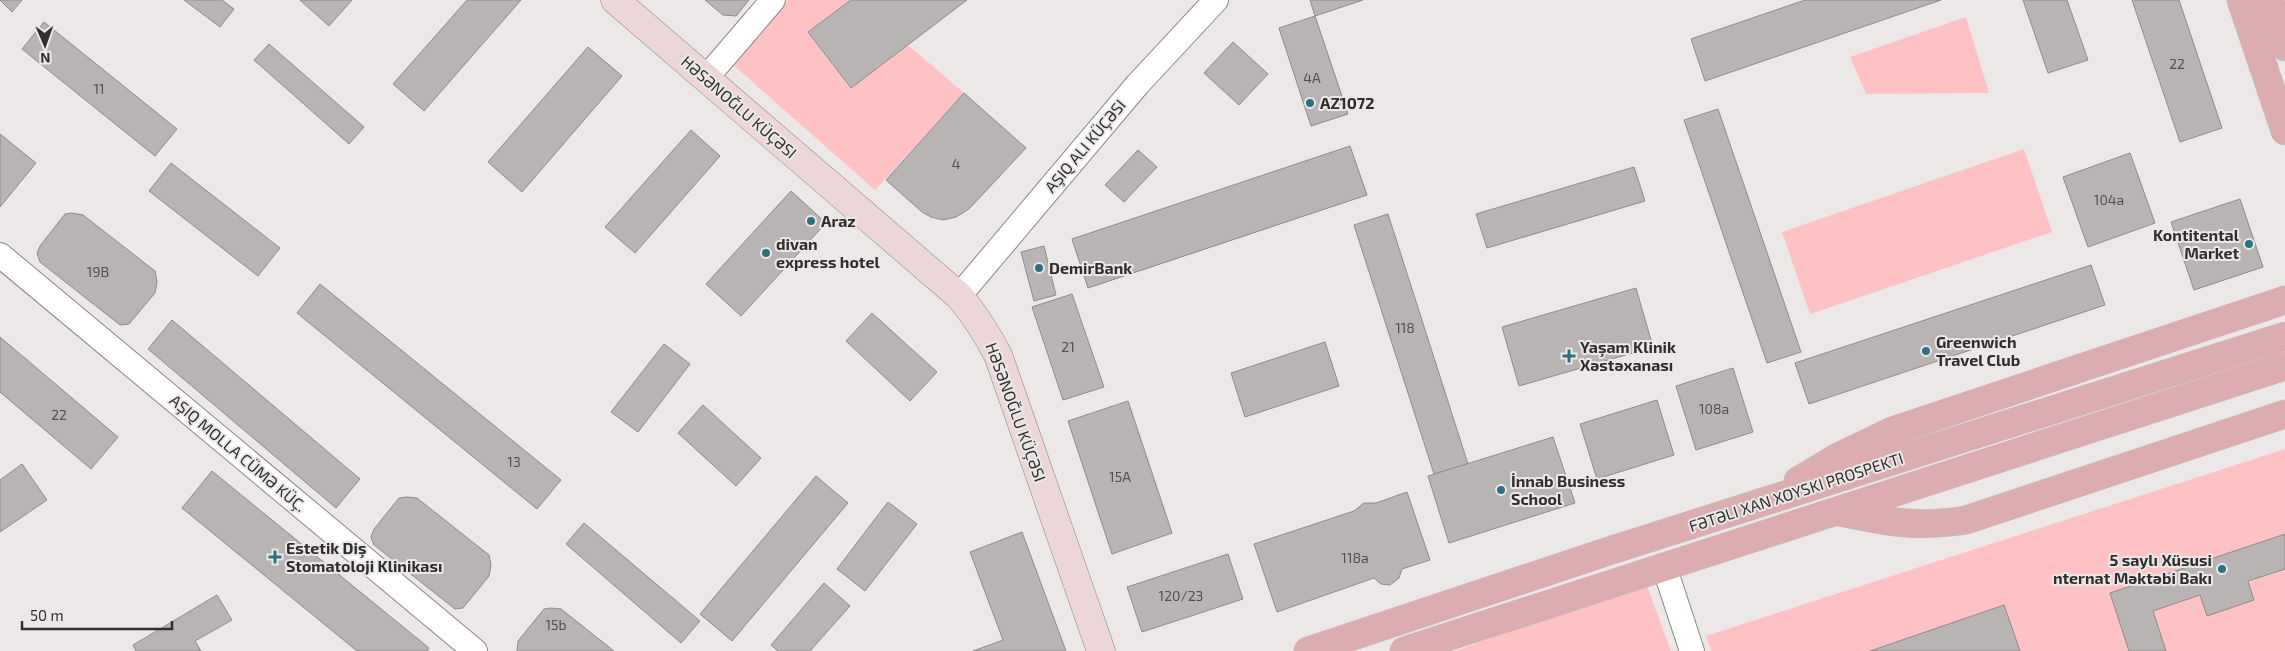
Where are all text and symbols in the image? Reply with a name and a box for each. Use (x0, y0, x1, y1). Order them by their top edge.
north arrow (20, 20, 70, 70)
text: N (40, 50, 51, 67)
street label: HƏSƏNOĞLU KÜÇƏSI (677, 51, 801, 163)
house number: 22 (2169, 55, 2185, 72)
house number: 4А (1303, 69, 1321, 86)
house number: 11 (93, 80, 105, 97)
place label: AZ1072 (1320, 93, 1375, 112)
street label: AŞIQ ALI KÜÇƏSI (1040, 95, 1130, 197)
marker: AZ1072 (1304, 97, 1316, 109)
house number: 4 (952, 155, 960, 172)
house number: 104a (2094, 191, 2124, 208)
place label: Araz (821, 211, 856, 230)
marker: Araz (805, 215, 817, 227)
place label: Kontitental Market (2153, 225, 2240, 262)
place label: divan express hotel (776, 234, 880, 271)
marker: Kontitental Market (2243, 238, 2255, 250)
marker: divan express hotel (760, 247, 772, 259)
place label: DemirBank (1049, 258, 1132, 277)
marker: DemirBank (1033, 262, 1045, 274)
house number: 19В (87, 263, 109, 280)
house number: 118 (1395, 319, 1415, 336)
place label: Greenwich Travel Club (1936, 332, 2020, 369)
place label: Yaşam Klinik Xəstəxanası (1580, 337, 1676, 374)
house number: 21 (1061, 338, 1075, 355)
street label: HƏSƏNOĞLU KÜÇƏSI (982, 340, 1050, 484)
marker: Greenwich Travel Club (1920, 345, 1932, 357)
marker: Yaşam Klinik Xəstəxanası (1562, 349, 1576, 363)
street label: AŞIQ MOLLA CÜMƏ KÜÇ. (166, 390, 310, 516)
house number: 108а (1699, 400, 1729, 417)
house number: 22 (51, 406, 67, 423)
street label: FƏTƏLI XAN XOYSKI PROSPEKTI (1686, 448, 1905, 535)
house number: 13 (507, 453, 521, 470)
house number: 15A (1109, 468, 1131, 485)
place label: İnnab Business School (1511, 471, 1625, 508)
marker: İnnab Business School (1495, 484, 1507, 496)
place label: Estetik Diş Stomatoloji Klinikası (286, 538, 442, 575)
house number: 118a (1341, 549, 1369, 566)
marker: Estetik Diş Stomatoloji Klinikası (268, 550, 282, 564)
place label: 5 saylı Xüsusi nternat Məktəbi Bakı (2053, 550, 2212, 587)
marker: 5 saylı Xüsusi nternat Məktəbi Bakı (2216, 563, 2228, 575)
house number: 120/23 (1159, 587, 1203, 604)
scale bar (22, 598, 172, 630)
text: 50 m (30, 606, 64, 624)
house number: 15b (545, 616, 567, 633)

